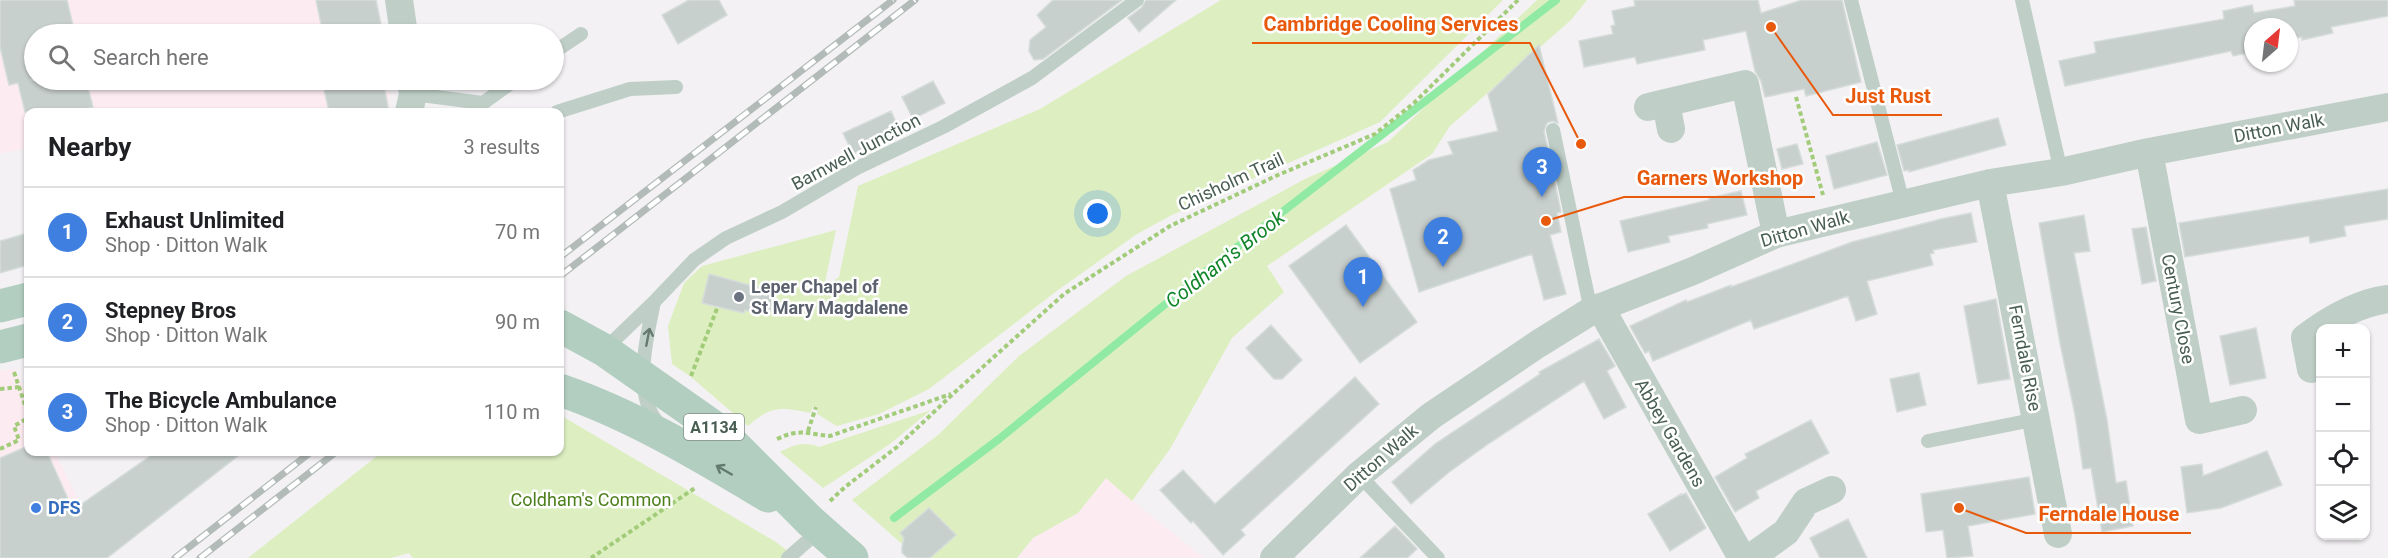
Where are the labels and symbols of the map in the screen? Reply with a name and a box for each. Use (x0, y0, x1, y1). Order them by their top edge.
callout: Cambridge Cooling Services (1252, 5, 1530, 43)
text: Cambridge Cooling Services (1264, 12, 1518, 36)
north arrow (2244, 18, 2298, 72)
callout: Just Rust (1833, 77, 1942, 115)
text: Just Rust (1845, 84, 1931, 108)
street label: Ditton Walk (2232, 108, 2327, 147)
street label: Barnwell Junction (788, 109, 924, 194)
street label: Chisholm Trail (1175, 148, 1287, 215)
pin: 3 (1522, 148, 1562, 197)
callout: Garners Workshop (1624, 159, 1815, 197)
text: Garners Workshop (1637, 166, 1803, 190)
your location (1083, 199, 1112, 228)
water label: Coldham's Brook (1161, 204, 1290, 313)
street label: Ditton Walk (1758, 206, 1853, 251)
pin: 2 (1424, 218, 1462, 267)
street label: Century Close (2158, 252, 2199, 366)
pin: 1 (1344, 258, 1382, 307)
place label: Leper Chapel of St Mary Magdalene (751, 276, 908, 318)
marker: Leper Chapel of St Mary Magdalene (732, 290, 746, 304)
street label: Ferndale Rise (2005, 303, 2046, 413)
one-way arrow (643, 327, 654, 347)
street label: Abbey Gardens (1631, 375, 1710, 491)
road number: A1134 (684, 414, 744, 440)
street label: Ditton Walk (1339, 419, 1423, 496)
one-way arrow (716, 464, 733, 476)
park label: Coldham's Common (510, 489, 672, 510)
callout: Ferndale House (2026, 495, 2191, 533)
place label: DFS (48, 497, 81, 518)
marker: DFS (29, 501, 43, 515)
text: Ferndale House (2039, 502, 2180, 526)

